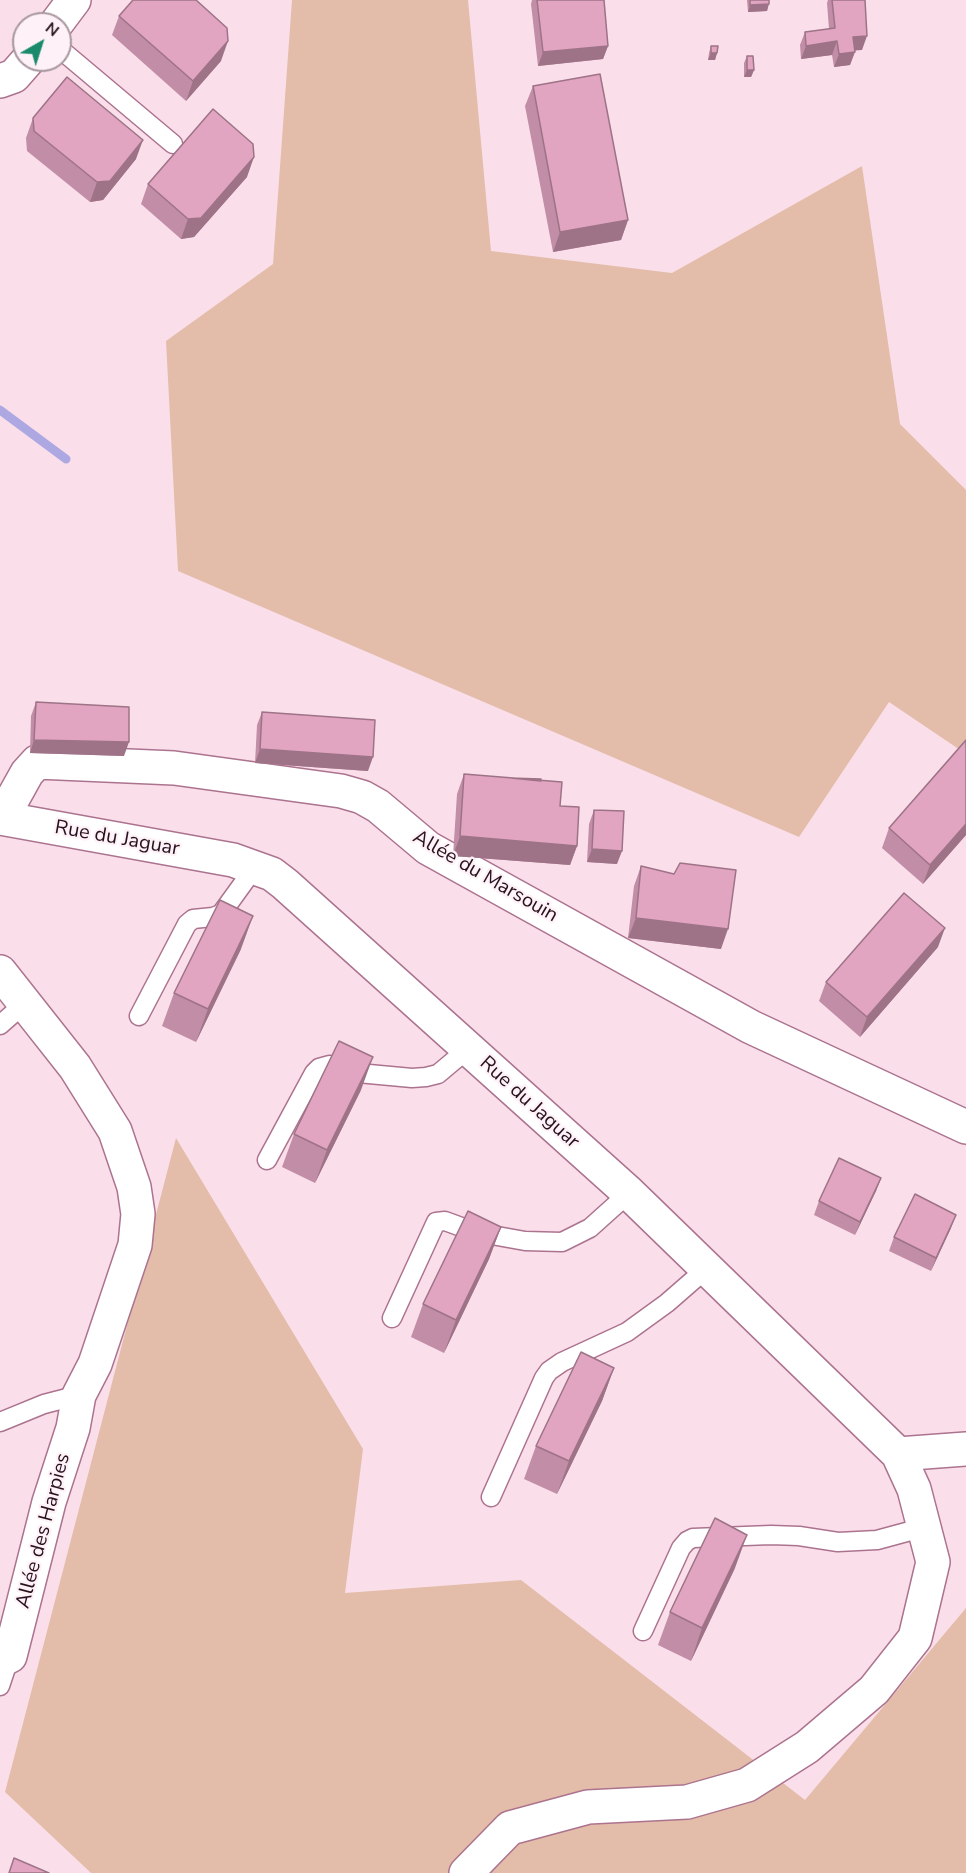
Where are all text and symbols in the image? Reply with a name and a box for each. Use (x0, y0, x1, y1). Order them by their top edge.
north arrow (12, 12, 72, 72)
text: N (40, 17, 64, 42)
street label: Rue du Jaguar (53, 816, 181, 862)
street label: Allée du Marsouin (408, 826, 562, 928)
street label: Rue du Jaguar (474, 1052, 584, 1154)
street label: Allée des Harpies (12, 1451, 76, 1611)

